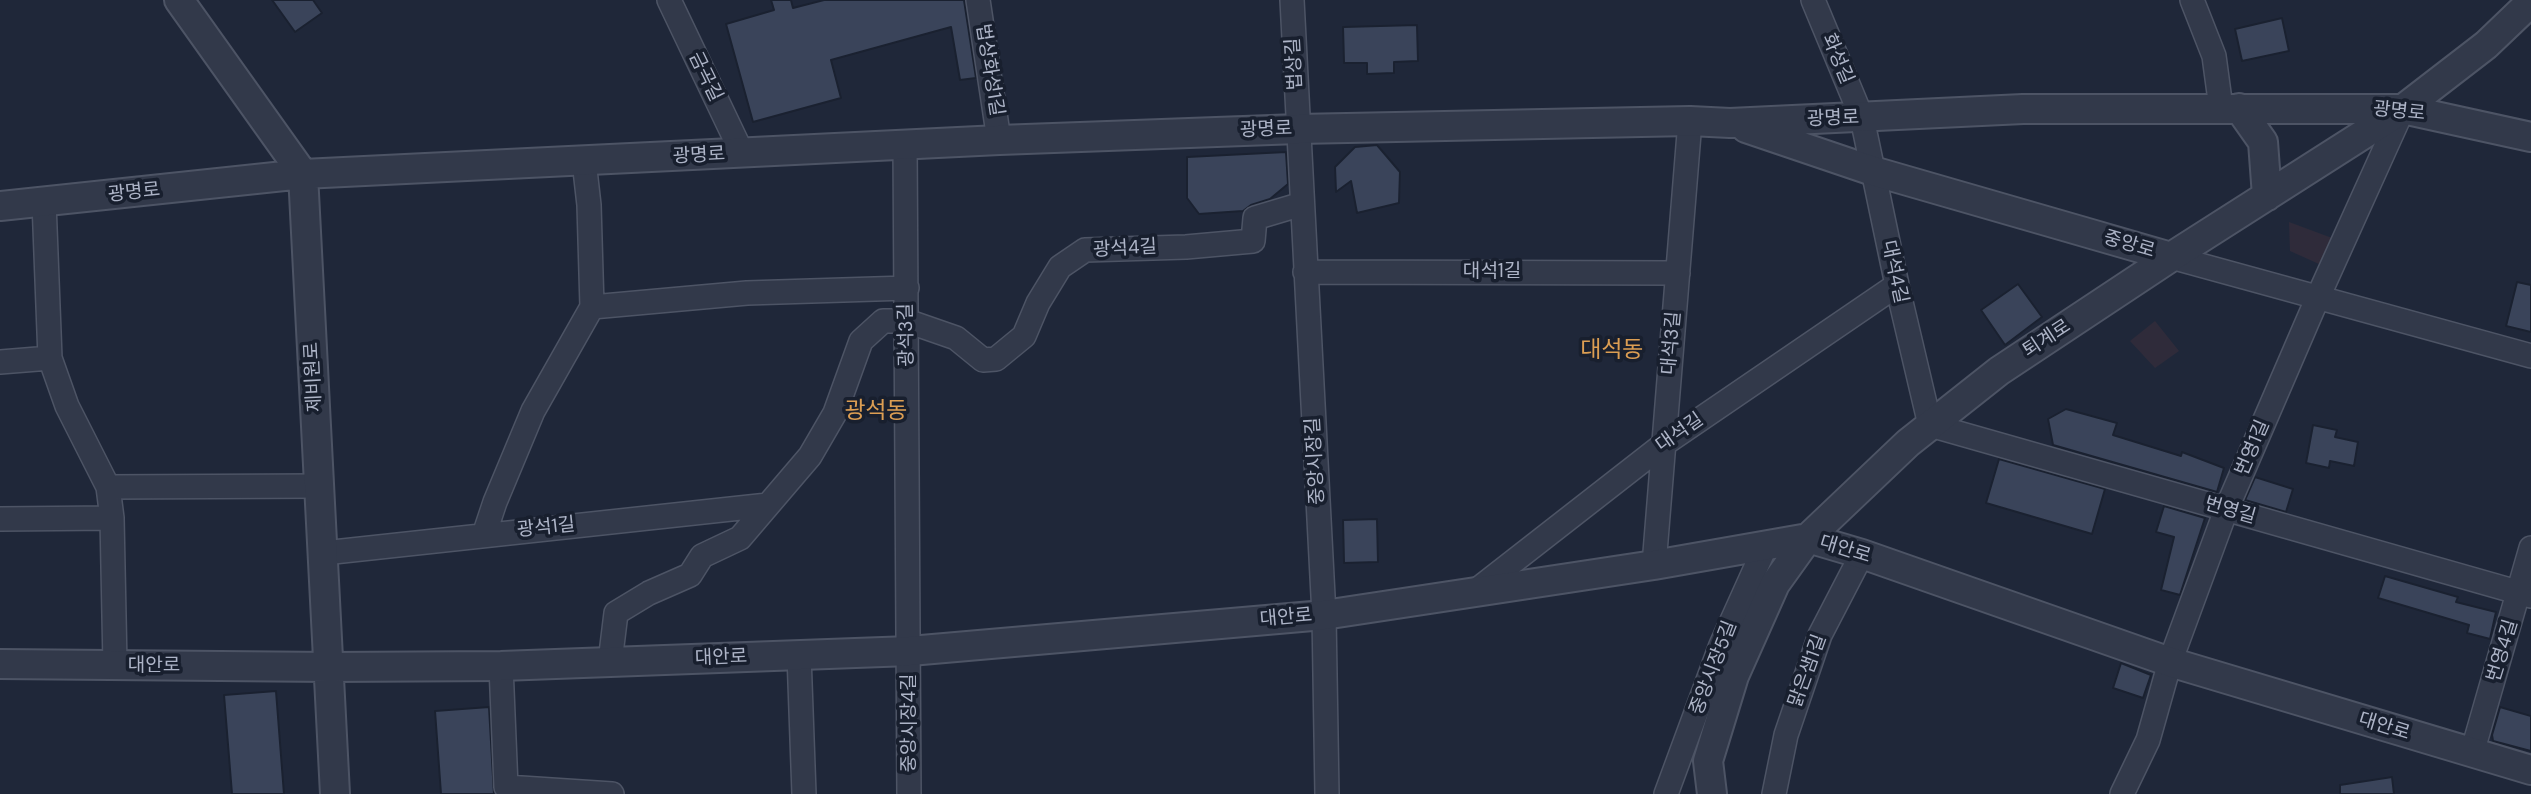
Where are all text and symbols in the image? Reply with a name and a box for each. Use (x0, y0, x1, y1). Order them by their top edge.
street label: 법상화성1길 (970, 22, 1008, 118)
street label: 화성길 (1816, 30, 1858, 88)
street label: 법상길 (1282, 37, 1308, 91)
street label: 금곡길 (683, 48, 727, 106)
street label: 광명로 (2372, 98, 2426, 126)
street label: 광명로 (1806, 107, 1860, 131)
street label: 광명로 (1239, 118, 1293, 142)
street label: 광명로 (672, 143, 726, 169)
street label: 광명로 (107, 179, 161, 207)
street label: 중앙로 (2101, 227, 2157, 263)
street label: 광석4길 (1092, 236, 1158, 262)
street label: 대석4길 (1876, 238, 1912, 306)
street label: 대석1길 (1463, 261, 1521, 283)
street label: 광석3길 (895, 303, 919, 367)
street label: 대석3길 (1658, 310, 1686, 376)
street label: 퇴계로 (2019, 315, 2075, 363)
district label: 대석동 (1580, 337, 1644, 365)
street label: 제비원로 (301, 341, 327, 413)
district label: 광석동 (844, 398, 908, 426)
street label: 대석길 (1652, 409, 1708, 457)
street label: 중앙시장길 (1302, 417, 1330, 505)
street label: 번영1길 (2231, 417, 2275, 479)
street label: 번영길 (2202, 493, 2258, 529)
street label: 광석1길 (516, 514, 576, 542)
street label: 대안로 (1817, 531, 1873, 569)
street label: 대안로 (1259, 604, 1313, 632)
street label: 번영4길 (2483, 617, 2523, 685)
street label: 중앙시장5길 (1686, 618, 1742, 718)
street label: 맑은샘1길 (1784, 631, 1832, 711)
street label: 대안로 (694, 646, 748, 670)
street label: 대안로 (128, 655, 180, 677)
street label: 중앙시장4길 (899, 674, 921, 772)
street label: 대안로 (2356, 708, 2412, 746)

